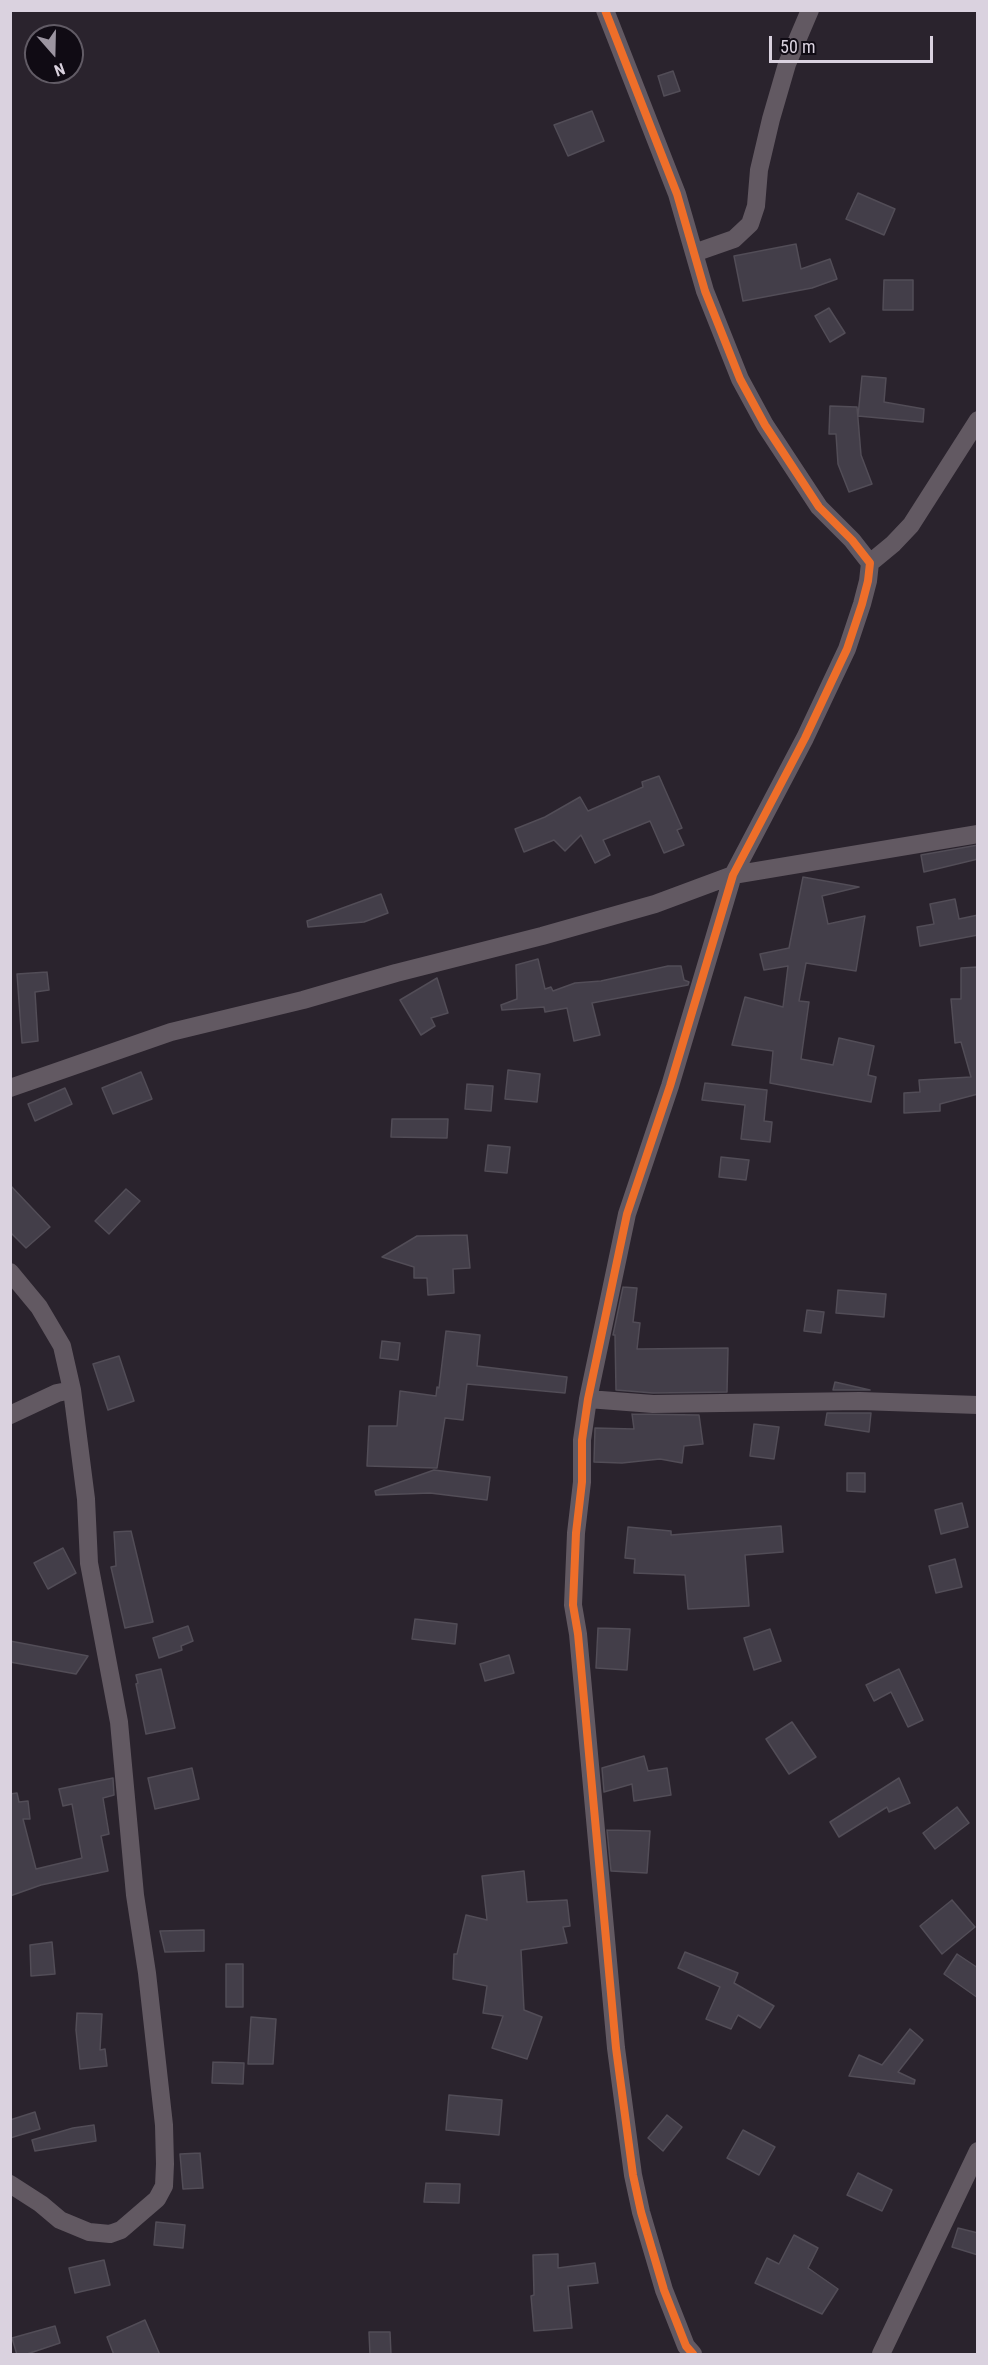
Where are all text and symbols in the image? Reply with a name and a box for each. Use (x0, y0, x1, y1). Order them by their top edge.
north arrow (24, 24, 84, 84)
scale bar (772, 24, 936, 62)
text: 50 m (780, 36, 815, 57)
text: N (52, 59, 68, 80)

